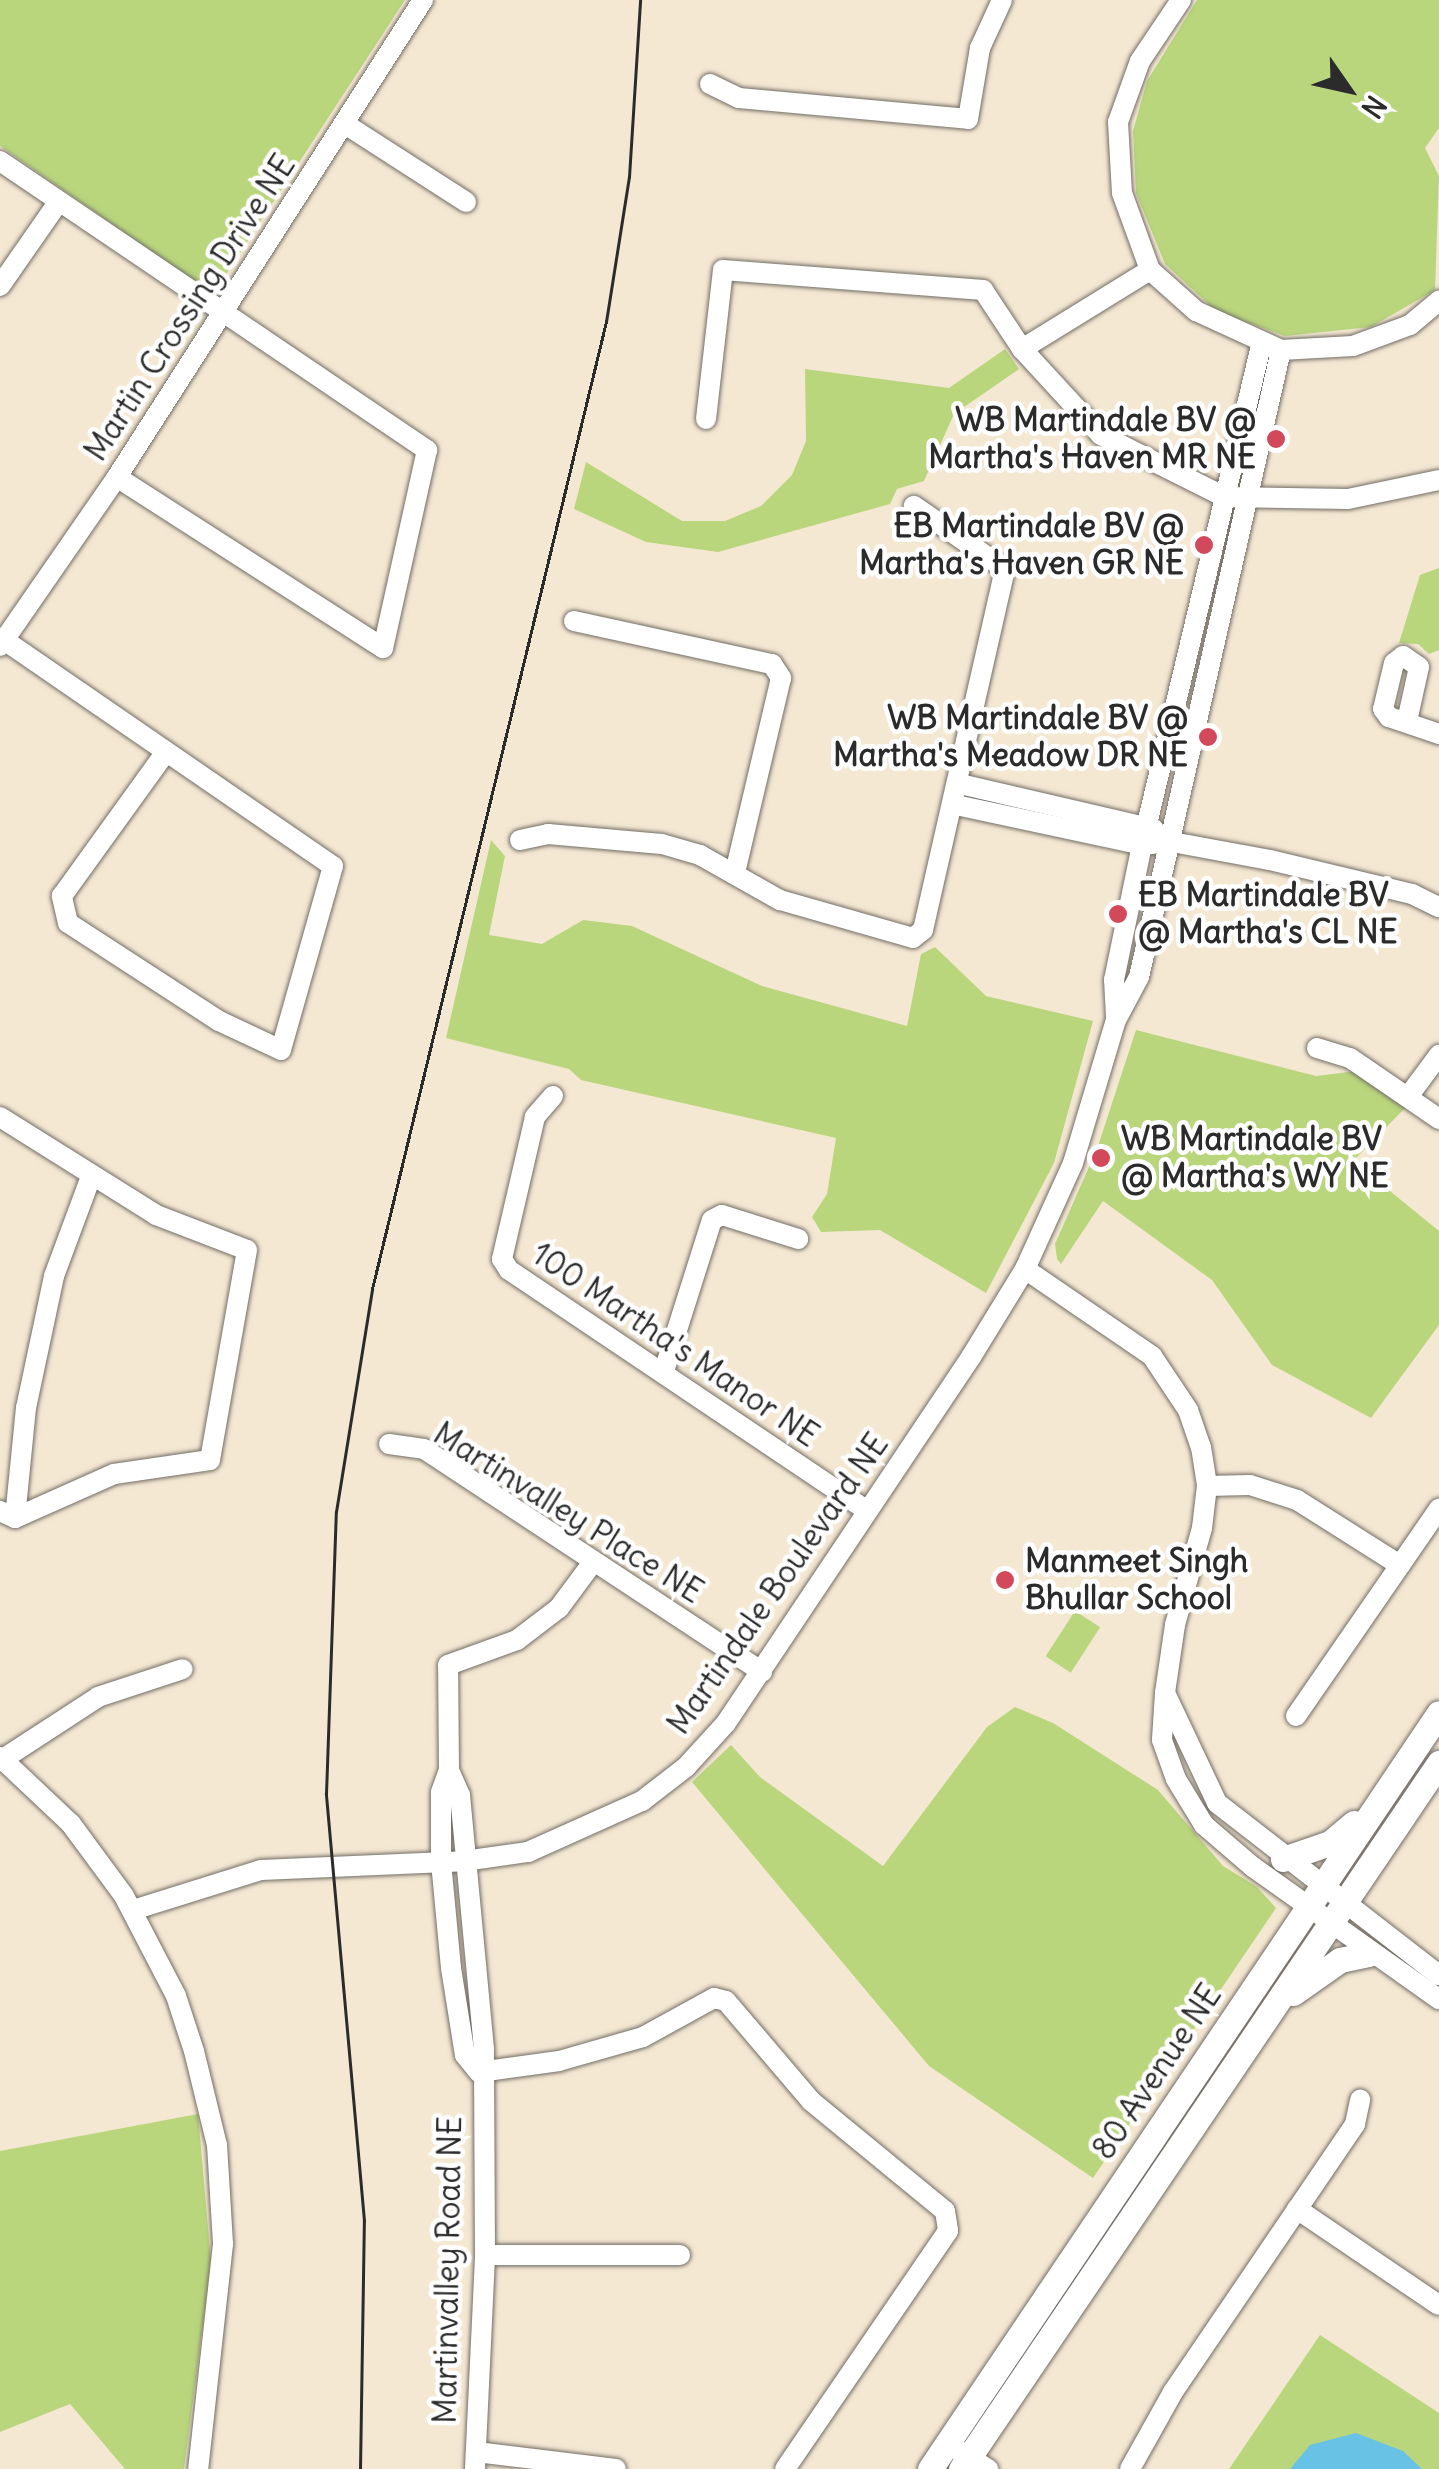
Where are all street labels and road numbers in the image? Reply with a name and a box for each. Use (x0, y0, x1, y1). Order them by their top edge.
street label: Martin Crossing Drive NE (77, 148, 303, 468)
street label: 100 Martha's Manor NE (524, 1235, 826, 1455)
street label: Martinvalley Place NE (426, 1414, 710, 1612)
street label: Martindale Boulevard NE (659, 1426, 897, 1742)
street label: 80 Avenue NE (1084, 1977, 1230, 2167)
street label: Martinvalley Road NE (426, 2116, 470, 2424)

